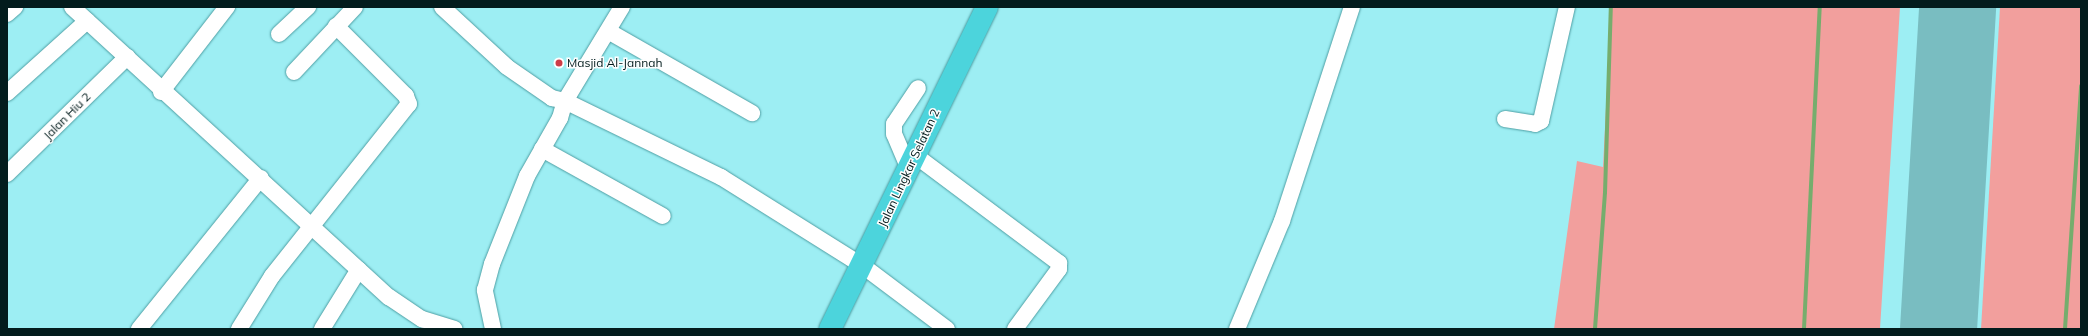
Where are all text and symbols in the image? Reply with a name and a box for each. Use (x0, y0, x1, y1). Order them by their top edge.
place label: Masjid Al-Jannah (567, 56, 662, 70)
marker: Masjid Al-Jannah (554, 58, 564, 68)
street label: Jalan Hiu 2 (40, 89, 94, 143)
street label: Jalan Lingkar Selatan 2 (875, 107, 943, 229)

